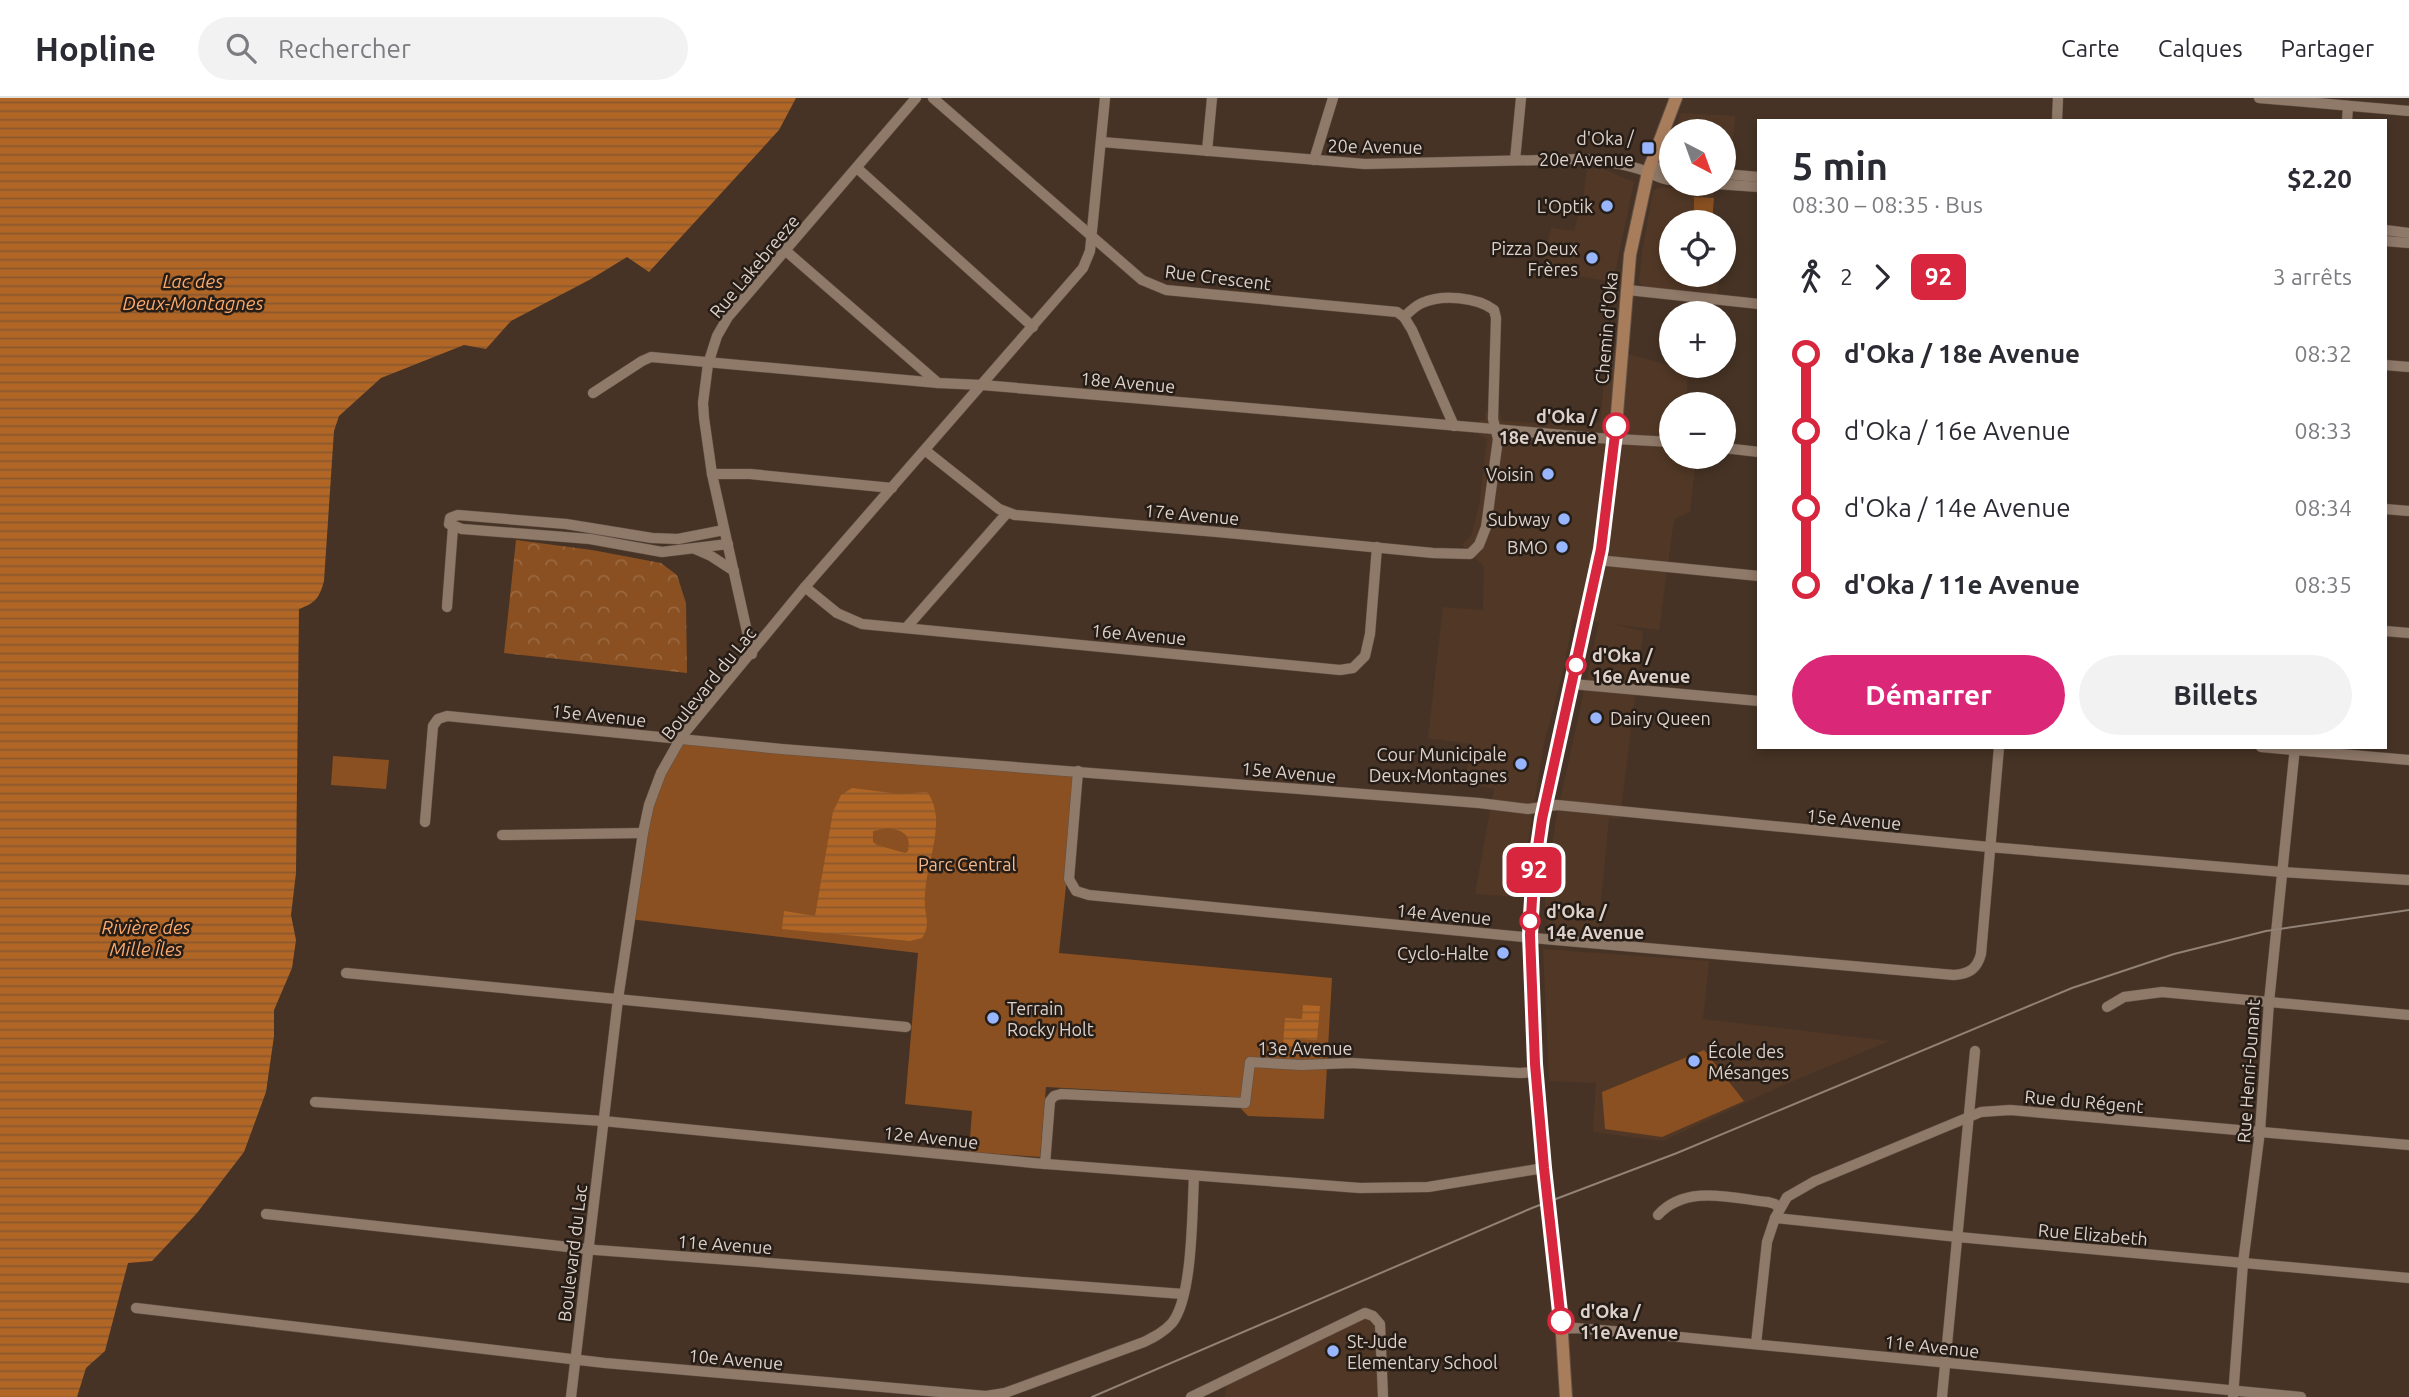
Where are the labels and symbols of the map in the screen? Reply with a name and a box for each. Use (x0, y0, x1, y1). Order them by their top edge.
north arrow (1659, 119, 1736, 196)
place label: d'Oka / 20e Avenue (1539, 128, 1635, 169)
street label: 20e Avenue (1327, 135, 1423, 157)
marker: d'Oka / 20e Avenue (1640, 140, 1656, 156)
place label: L'Optik (1537, 196, 1593, 216)
marker: L'Optik (1599, 198, 1615, 214)
street label: Rue Lakebreeze (705, 211, 803, 321)
place label: Pizza Deux Frères (1491, 238, 1578, 279)
marker: Pizza Deux Frères (1584, 250, 1600, 266)
street label: Rue Crescent (1164, 261, 1272, 293)
water label: Lac des Deux-Montagnes (123, 270, 263, 314)
street label: Chemin d'Oka (1591, 271, 1621, 385)
street label: 18e Avenue (1080, 368, 1176, 396)
place label: d'Oka / 18e Avenue (1499, 406, 1597, 447)
marker: d'Oka / 18e Avenue (1603, 413, 1629, 439)
place label: Voisin (1486, 464, 1534, 484)
marker: Voisin (1540, 466, 1556, 482)
street label: 17e Avenue (1144, 500, 1240, 528)
place label: Subway (1488, 509, 1550, 529)
marker: Subway (1556, 511, 1572, 527)
place label: BMO (1507, 537, 1548, 557)
marker: BMO (1554, 539, 1570, 555)
street label: 16e Avenue (1091, 620, 1187, 648)
street label: Boulevard du Lac (657, 623, 759, 743)
place label: d'Oka / 16e Avenue (1592, 645, 1690, 686)
marker: d'Oka / 16e Avenue (1566, 655, 1586, 675)
street label: 15e Avenue (551, 700, 647, 730)
place label: Dairy Queen (1610, 708, 1711, 729)
marker: Dairy Queen (1588, 710, 1604, 726)
place label: Cour Municipale Deux-Montagnes (1369, 744, 1507, 785)
marker: Cour Municipale Deux-Montagnes (1513, 756, 1529, 772)
street label: 15e Avenue (1241, 758, 1337, 786)
street label: 15e Avenue (1806, 805, 1902, 833)
line badge: 92 (1502, 847, 1566, 893)
park label: Parc Central (918, 854, 1016, 874)
street label: 14e Avenue (1396, 900, 1492, 928)
place label: d'Oka / 14e Avenue (1546, 901, 1644, 942)
marker: d'Oka / 14e Avenue (1520, 911, 1540, 931)
water label: Rivière des Mille Îles (101, 916, 191, 960)
place label: Cyclo-Halte (1397, 943, 1489, 963)
marker: Cyclo-Halte (1495, 945, 1511, 961)
place label: Terrain Rocky Holt (1007, 998, 1094, 1039)
street label: Rue Henri-Dunant (2233, 998, 2263, 1144)
marker: Terrain Rocky Holt (985, 1010, 1001, 1026)
street label: 13e Avenue (1257, 1038, 1353, 1058)
place label: École des Mésanges (1708, 1040, 1789, 1082)
marker: École des Mésanges (1686, 1053, 1702, 1069)
street label: Rue du Régent (2024, 1086, 2144, 1116)
street label: 12e Avenue (883, 1122, 979, 1152)
street label: Boulevard du Lac (554, 1183, 590, 1323)
street label: Rue Elizabeth (2037, 1219, 2149, 1249)
street label: 11e Avenue (677, 1231, 773, 1257)
place label: d'Oka / 11e Avenue (1580, 1301, 1678, 1342)
marker: d'Oka / 11e Avenue (1548, 1308, 1574, 1334)
place label: St-Jude Elementary School (1347, 1331, 1498, 1372)
street label: 11e Avenue (1884, 1331, 1980, 1361)
marker: St-Jude Elementary School (1325, 1343, 1341, 1359)
street label: 10e Avenue (688, 1345, 784, 1373)

